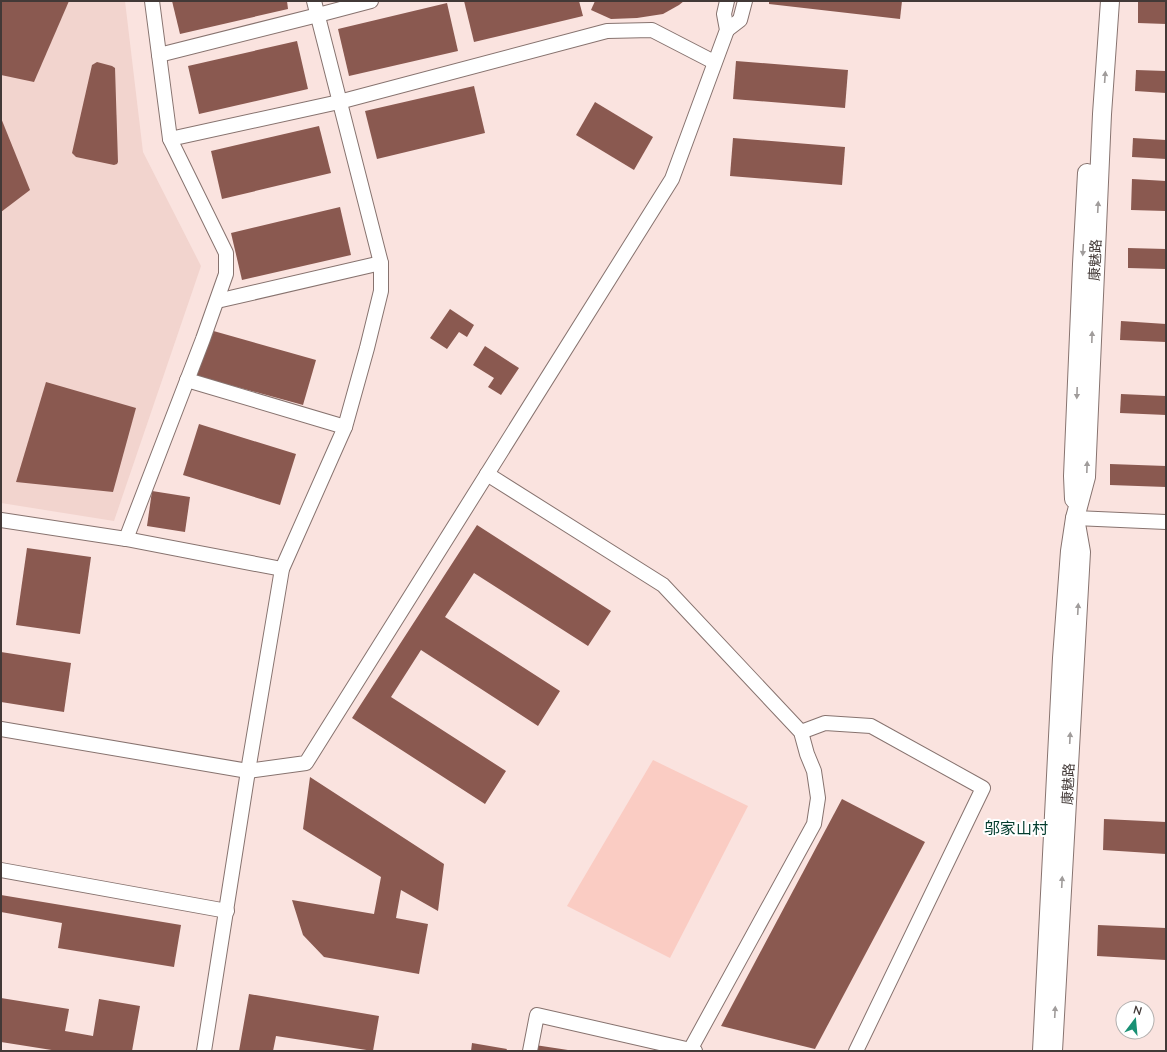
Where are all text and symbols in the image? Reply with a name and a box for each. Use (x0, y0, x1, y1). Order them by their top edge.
one-way arrow (1101, 71, 1108, 83)
one-way arrow (1094, 201, 1101, 213)
street label: 康魅路 (1085, 239, 1104, 281)
one-way arrow (1079, 244, 1086, 256)
one-way arrow (1089, 330, 1095, 343)
one-way arrow (1073, 387, 1080, 399)
one-way arrow (1083, 461, 1090, 473)
one-way arrow (1074, 603, 1081, 615)
one-way arrow (1067, 732, 1074, 744)
street label: 康魅路 (1058, 763, 1077, 805)
district label: 邬家山村 (984, 818, 1048, 837)
one-way arrow (1059, 876, 1066, 888)
north arrow (1115, 1000, 1155, 1040)
text: N (1132, 1002, 1144, 1017)
one-way arrow (1052, 1006, 1059, 1018)

